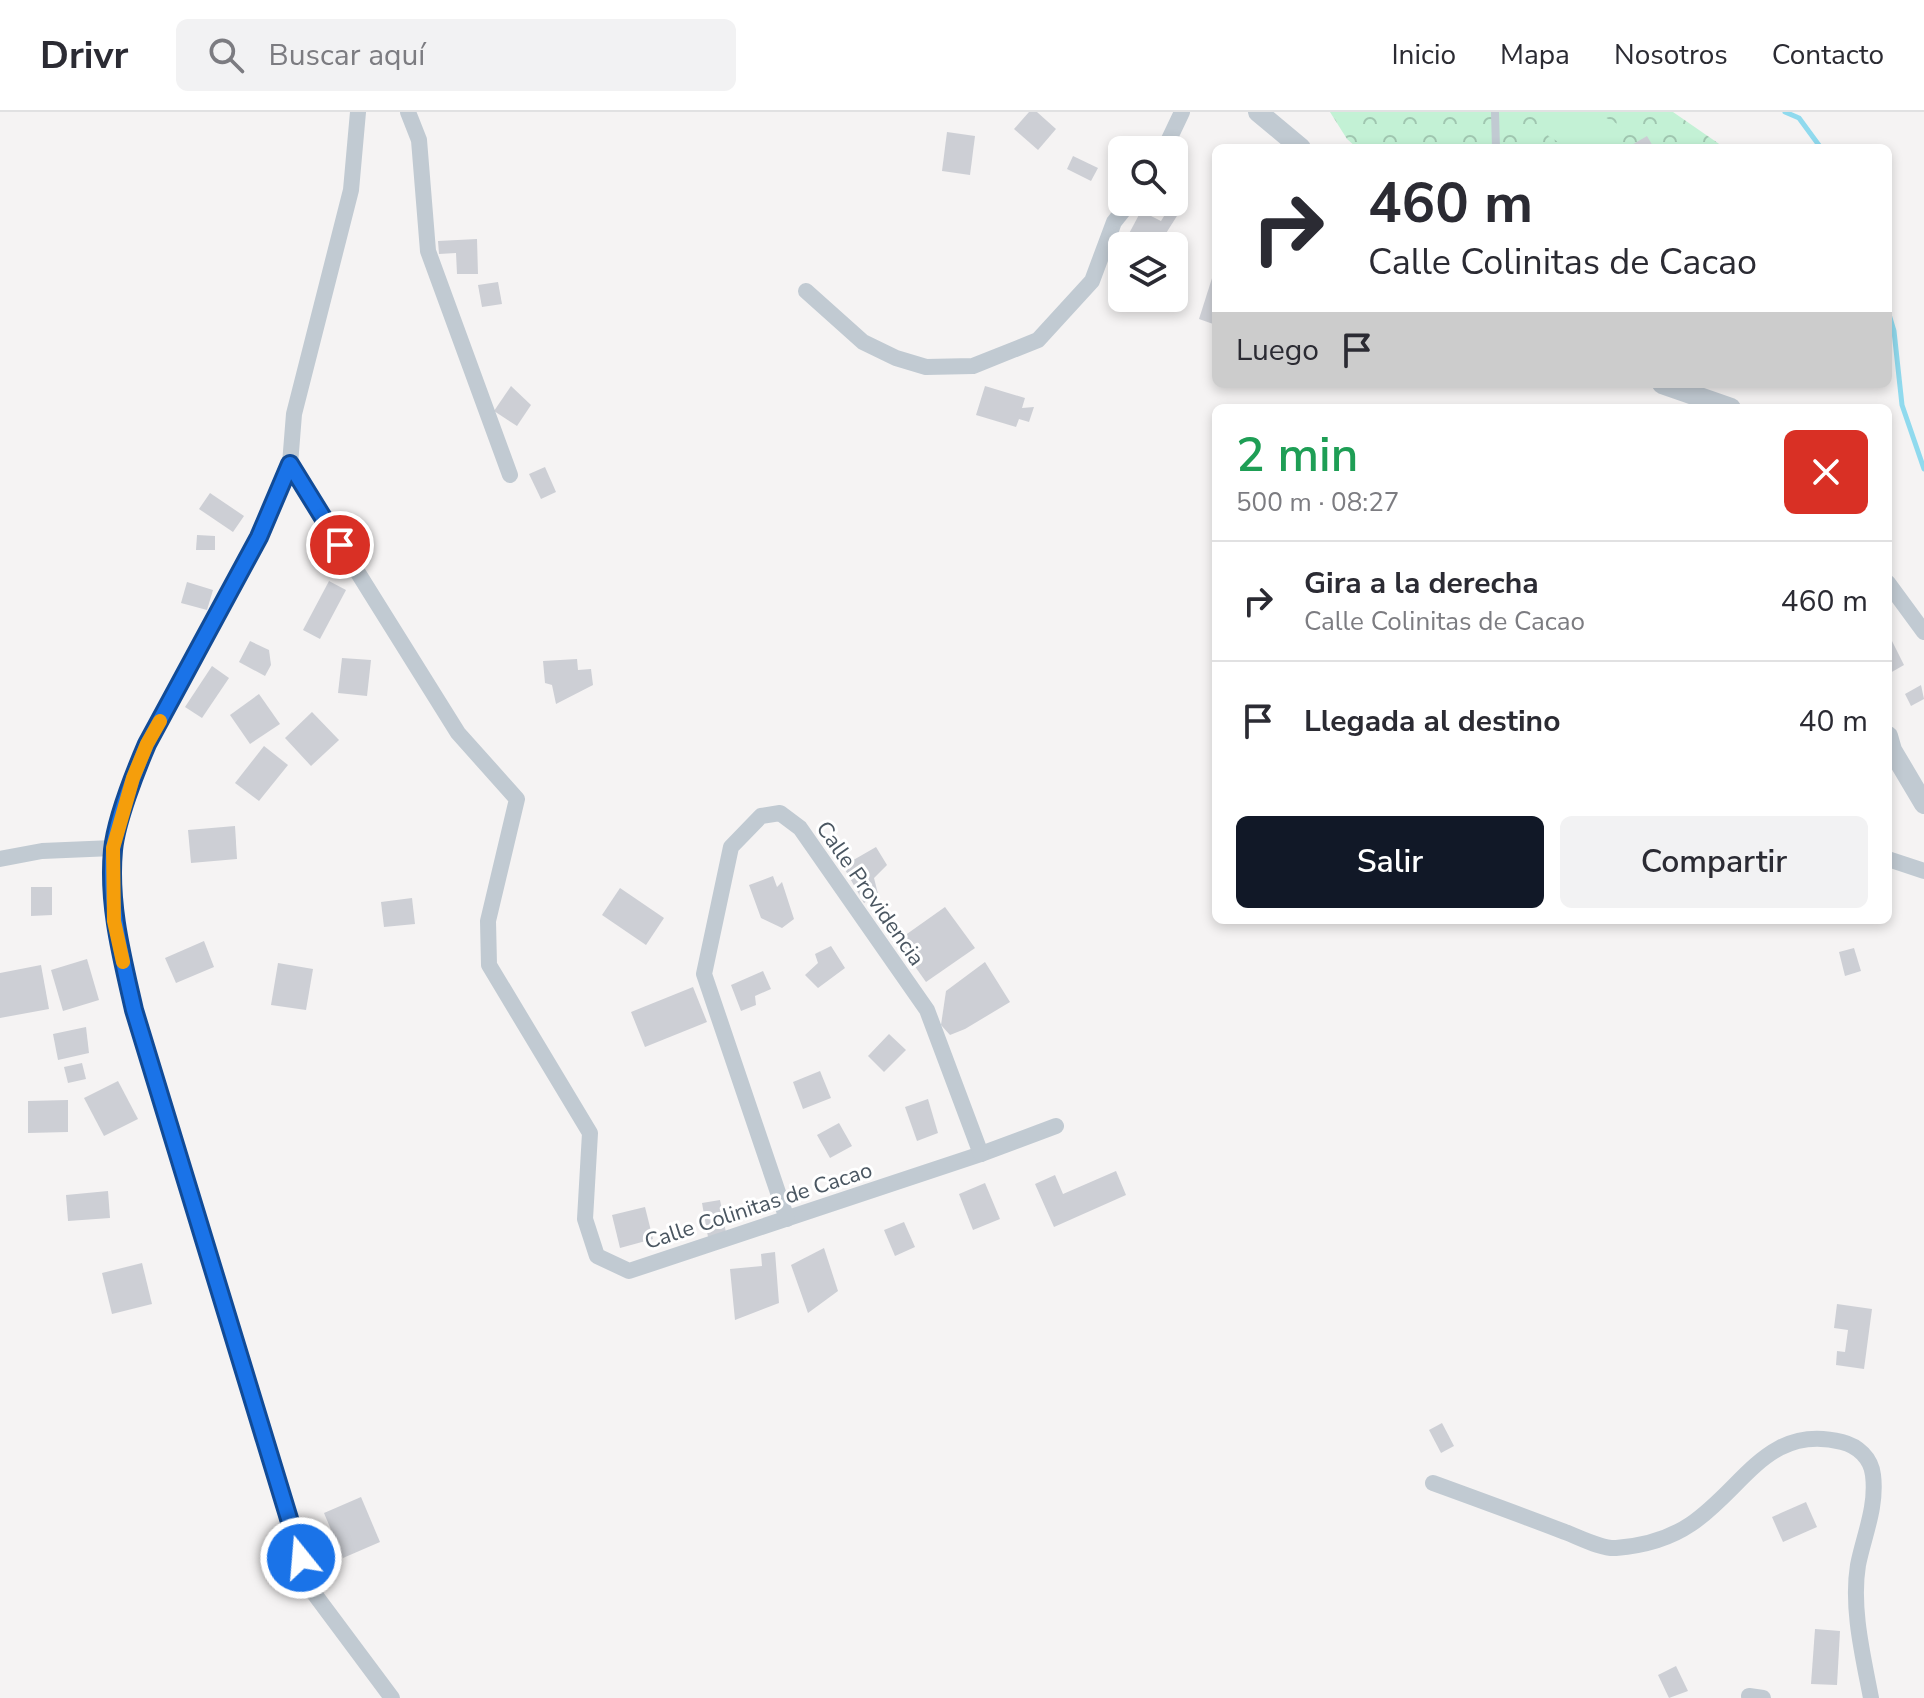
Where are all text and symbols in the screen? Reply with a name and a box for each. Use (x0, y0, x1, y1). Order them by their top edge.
search box (176, 19, 736, 91)
text: Drivr (40, 30, 128, 81)
icon: search (204, 33, 248, 77)
text: Buscar aquí (268, 35, 425, 76)
text: Inicio (1391, 36, 1456, 74)
text: Mapa (1500, 36, 1570, 74)
text: Nosotros (1614, 36, 1728, 74)
text: Contacto (1772, 36, 1884, 74)
map controls (1108, 136, 1188, 312)
button: search (1108, 136, 1188, 216)
text: 460 m (1368, 165, 1533, 242)
icon: right (1236, 176, 1340, 280)
button: layers (1108, 232, 1188, 312)
text: Calle Colinitas de Cacao (1368, 238, 1757, 287)
icon: arrive (1335, 328, 1379, 372)
text: Luego (1236, 330, 1319, 371)
text: 2 min (1236, 422, 1358, 488)
button: close (1784, 430, 1868, 514)
text: 500 m · 08:27 (1236, 485, 1399, 520)
pin (306, 511, 374, 579)
icon: arrive (318, 523, 362, 567)
text: Gira a la derecha (1304, 563, 1539, 604)
icon: right (1236, 579, 1280, 623)
text: 460 m (1781, 581, 1868, 622)
text: Calle Colinitas de Cacao (1304, 604, 1585, 639)
icon: arrive (1236, 699, 1280, 743)
text: Llegada al destino (1304, 701, 1560, 742)
text: 40 m (1799, 701, 1868, 742)
street label: Calle Providencia (809, 815, 931, 972)
button: Salir (1236, 816, 1544, 908)
button: Compartir (1560, 816, 1868, 908)
street label: Calle Colinitas de Cacao (641, 1155, 876, 1257)
position arrow (259, 1516, 343, 1600)

